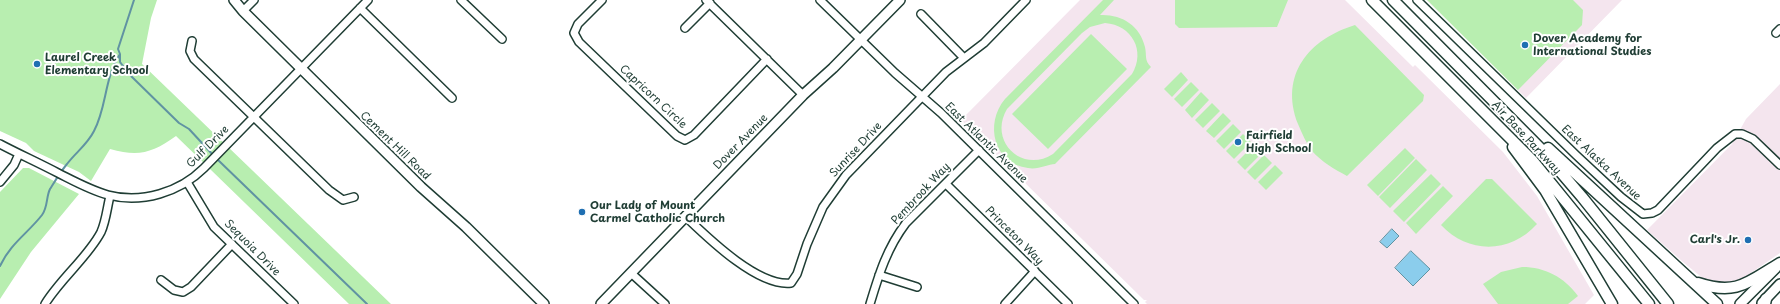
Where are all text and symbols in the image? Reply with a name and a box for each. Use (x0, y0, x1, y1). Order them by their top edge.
place label: Dover Academy for International Studies (1533, 32, 1651, 58)
marker: Dover Academy for International Studies (1520, 40, 1530, 50)
place label: Laurel Creek Elementary School (45, 51, 149, 77)
marker: Laurel Creek Elementary School (32, 59, 42, 69)
street label: Capricorn Circle (617, 62, 689, 132)
street label: Air Base Parkway (1489, 99, 1563, 177)
street label: East Atlantic Avenue (942, 100, 1030, 186)
street label: Cement Hill Road (357, 109, 433, 183)
street label: Dover Avenue (711, 111, 771, 173)
street label: Sunrise Drive (827, 120, 885, 180)
street label: Gulf Drive (184, 123, 232, 171)
street label: East Alaska Avenue (1558, 123, 1644, 203)
place label: Fairfield High School (1246, 129, 1311, 155)
marker: Fairfield High School (1233, 137, 1243, 147)
street label: Pembrook Way (889, 160, 953, 228)
place label: Our Lady of Mount Carmel Catholic Church (590, 199, 725, 225)
street label: Princeton Way (982, 204, 1046, 268)
marker: Our Lady of Mount Carmel Catholic Church (577, 207, 587, 217)
street label: Sequoia Drive (221, 217, 283, 279)
place label: Carl's Jr. (1690, 233, 1740, 247)
marker: Carl's Jr. (1743, 235, 1753, 245)

